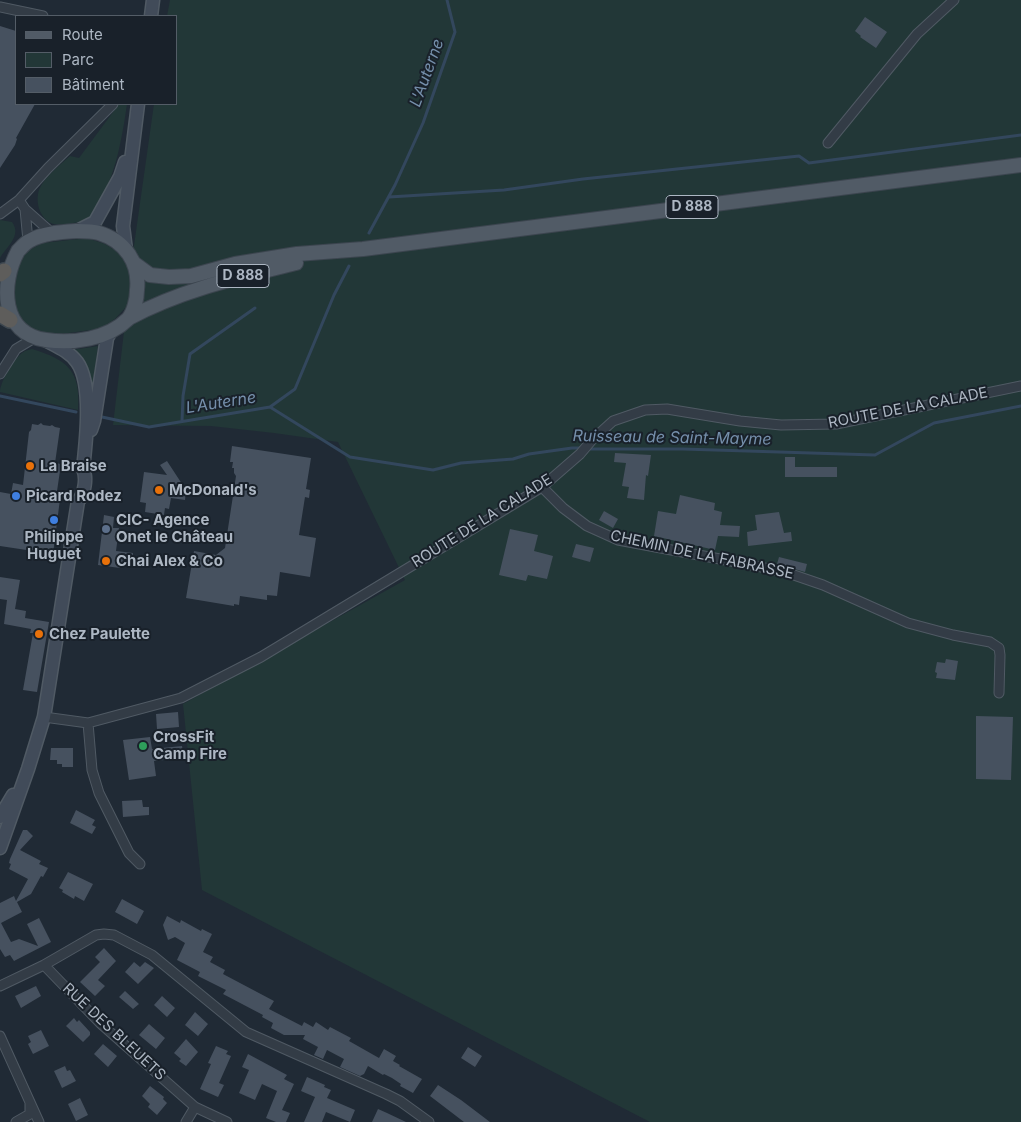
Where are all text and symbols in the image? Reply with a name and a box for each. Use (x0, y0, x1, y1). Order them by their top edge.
legend (15, 15, 178, 105)
text: Route (62, 25, 103, 44)
water label: L'Auterne (406, 36, 448, 110)
text: Parc (62, 50, 94, 69)
text: Bâtiment (62, 75, 124, 94)
road number: D 888 (666, 196, 718, 218)
road number: D 888 (217, 264, 269, 288)
street label: ROUTE DE LA CALADE (827, 384, 989, 432)
water label: L'Auterne (184, 388, 258, 418)
water label: Ruisseau de Saint-Mayme (572, 427, 772, 449)
place label: La Braise (40, 457, 107, 475)
marker: La Braise (24, 460, 36, 472)
street label: ROUTE DE LA CALADE (409, 470, 555, 572)
place label: McDonald's (169, 481, 257, 499)
marker: McDonald's (153, 484, 165, 496)
place label: Picard Rodez (26, 487, 122, 505)
marker: Picard Rodez (10, 490, 22, 502)
place label: CIC- Agence Onet le Château (116, 511, 233, 546)
marker: Philippe Huguet (48, 514, 60, 526)
marker: CIC- Agence Onet le Château (100, 523, 112, 535)
street label: CHEMIN DE LA FABRASSE (609, 527, 795, 583)
place label: Philippe Huguet (24, 528, 84, 563)
place label: Chai Alex & Co (116, 552, 223, 570)
marker: Chai Alex & Co (100, 555, 112, 567)
place label: Chez Paulette (49, 625, 150, 643)
marker: Chez Paulette (33, 628, 45, 640)
place label: CrossFit Camp Fire (153, 728, 227, 763)
marker: CrossFit Camp Fire (137, 740, 149, 752)
street label: RUE DES BLEUETS (59, 980, 169, 1084)

